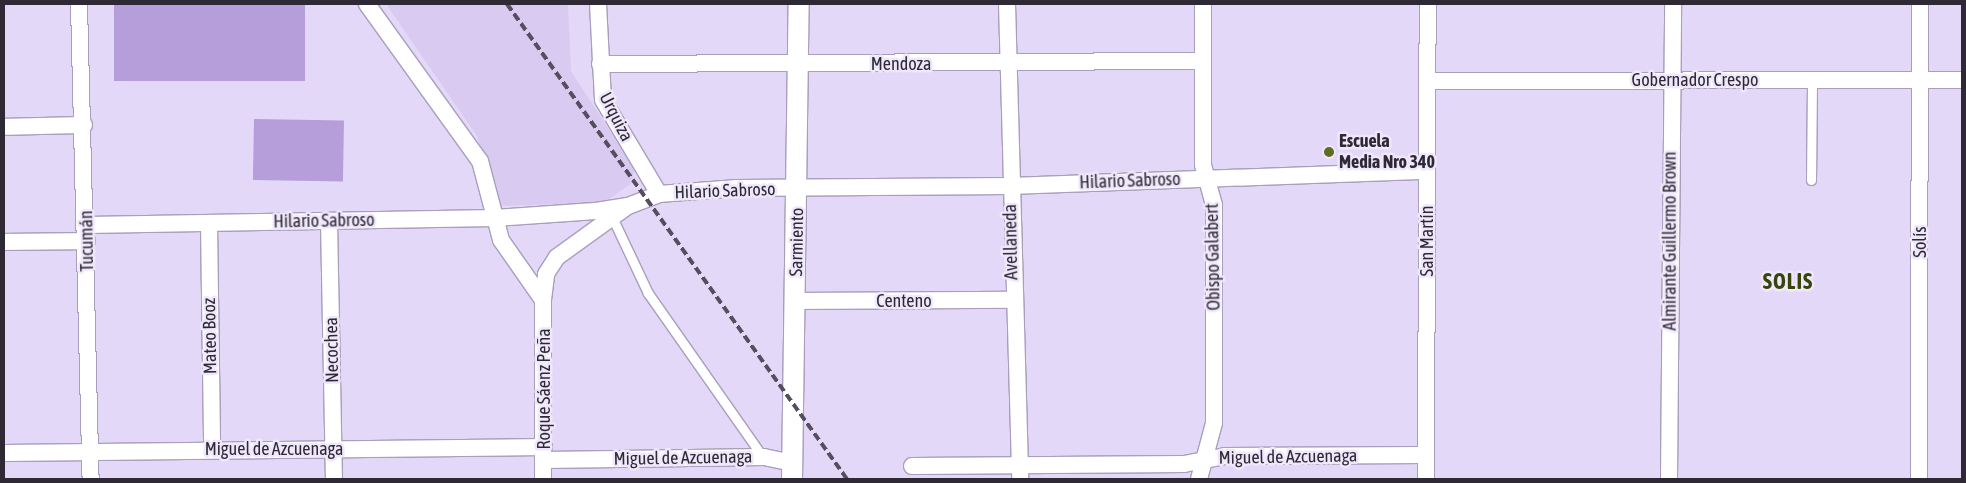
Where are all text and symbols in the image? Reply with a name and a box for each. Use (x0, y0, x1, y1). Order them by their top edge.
street label: Mendoza (871, 53, 931, 75)
street label: Gobernador Crespo (1632, 69, 1758, 91)
street label: Urquiza (595, 89, 637, 145)
place label: Escuela Media Nro 340 (1339, 131, 1435, 173)
marker: Escuela Media Nro 340 (1323, 146, 1335, 158)
street label: Almirante Guillermo Brown (1659, 151, 1681, 331)
street label: Hilario Sabroso (1079, 168, 1181, 194)
street label: Hilario Sabroso (674, 178, 776, 204)
street label: Obispo Galabert (1201, 203, 1225, 311)
street label: Avellaneda (1000, 204, 1022, 280)
street label: San Martín (1416, 206, 1438, 276)
street label: Sarmiento (786, 207, 808, 277)
street label: Hilario Sabroso (273, 209, 375, 233)
street label: Tucumán (76, 210, 98, 272)
street label: Solís (1909, 226, 1931, 258)
district label: SOLIS (1762, 269, 1814, 295)
street label: Centeno (876, 290, 932, 312)
street label: Mateo Booz (199, 298, 221, 374)
street label: Necochea (321, 317, 343, 383)
street label: Roque Sáenz Peña (533, 328, 555, 450)
street label: Miguel de Azcuenaga (205, 438, 343, 460)
street label: Miguel de Azcuenaga (1218, 445, 1358, 469)
street label: Miguel de Azcuenaga (613, 446, 753, 470)

